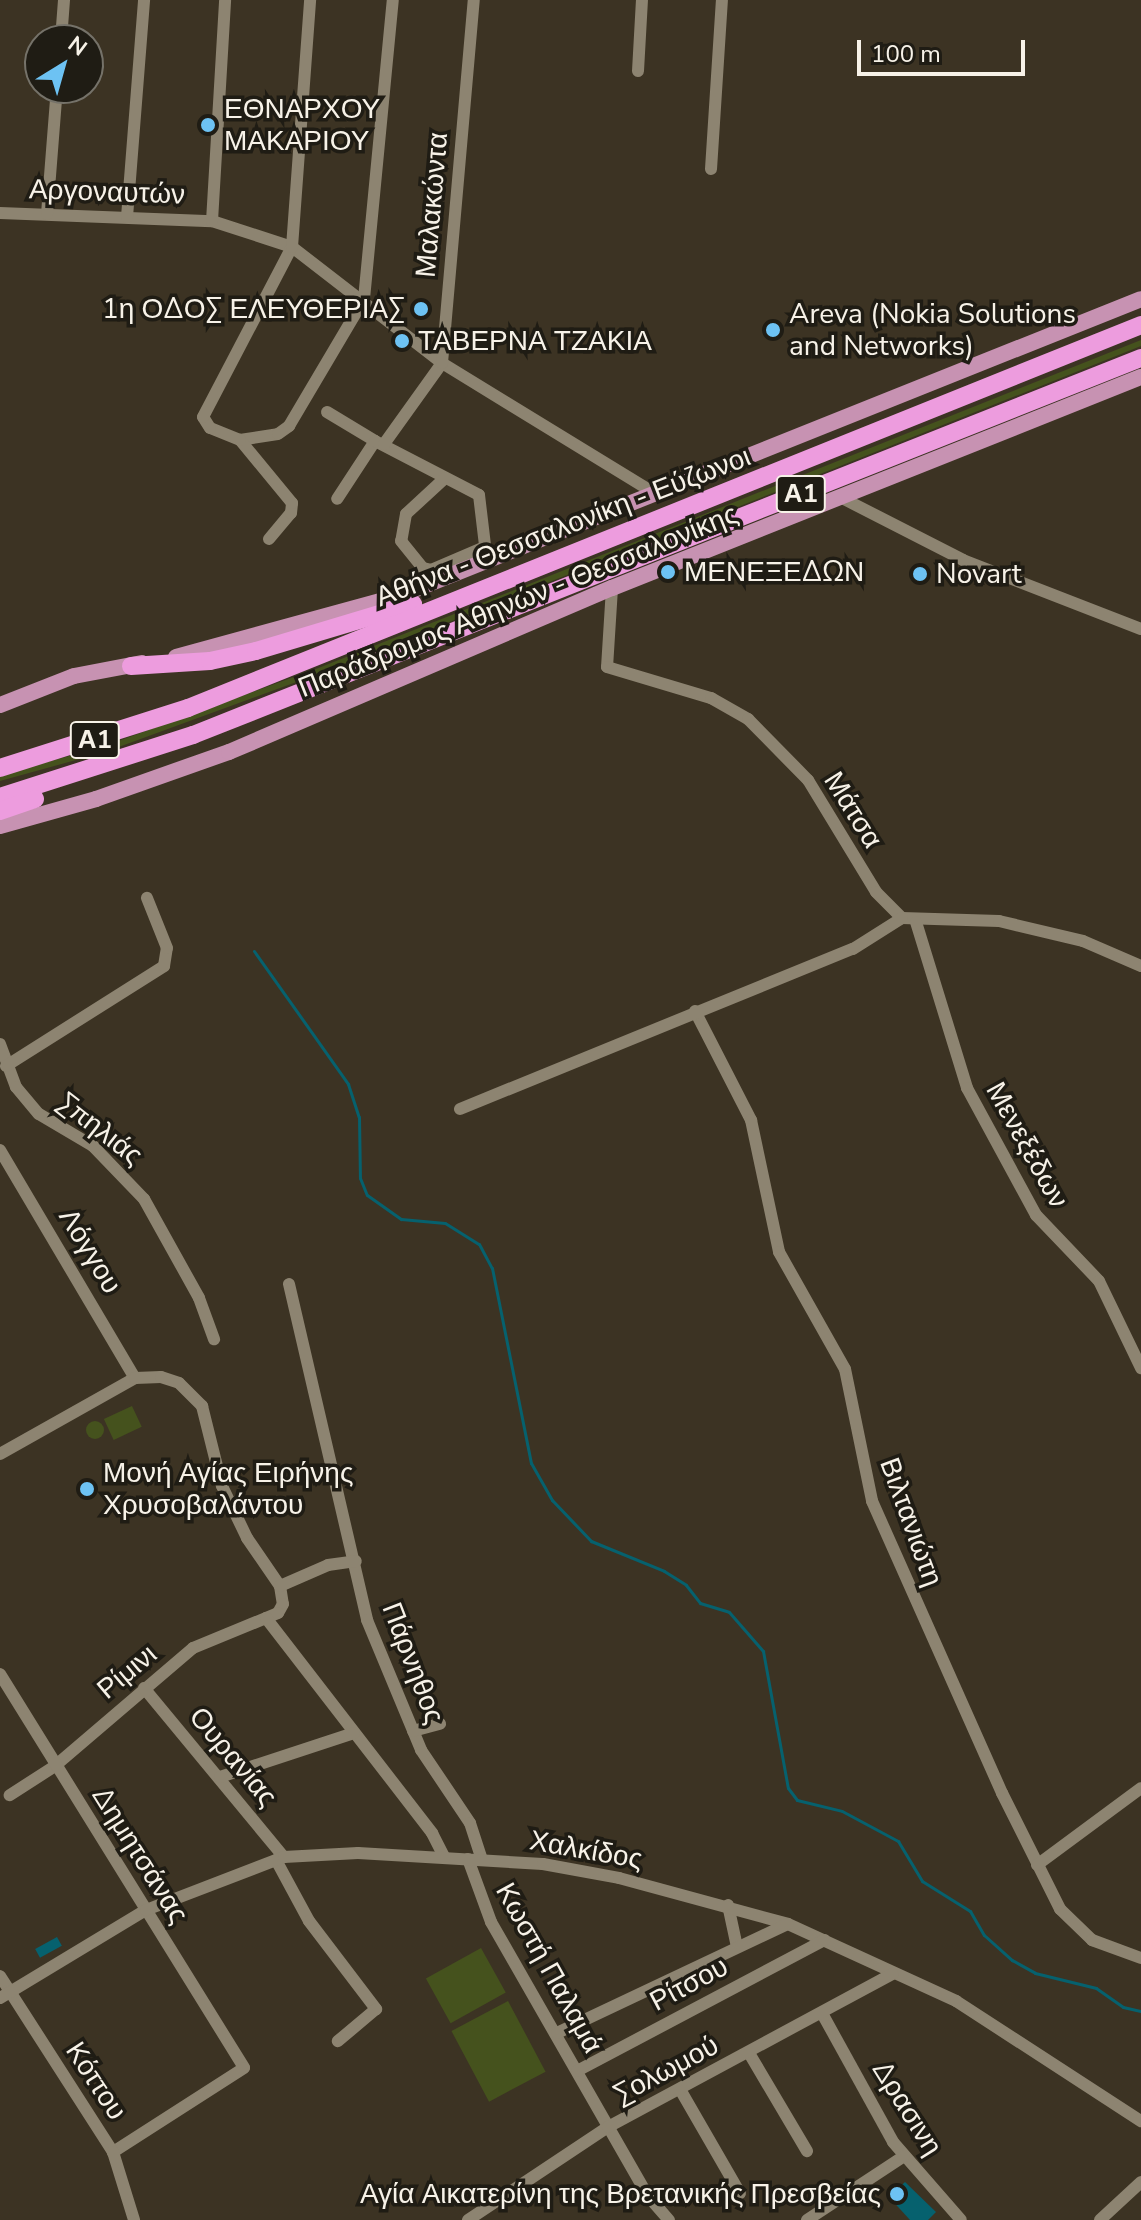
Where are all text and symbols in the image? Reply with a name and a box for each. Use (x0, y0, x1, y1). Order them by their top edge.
north arrow (24, 24, 104, 104)
scale bar (861, 24, 1029, 74)
text: N (62, 29, 93, 63)
text: 100 m (871, 38, 941, 70)
place label: ΕΘΝΑΡΧΟΥ ΜΑΚΑΡΙΟΥ (224, 92, 380, 158)
marker: ΕΘΝΑΡΧΟΥ ΜΑΚΑΡΙΟΥ (199, 116, 217, 134)
street label: Μαλακώντα (409, 131, 455, 279)
street label: Αργοναυτών (28, 172, 186, 212)
place label: 1η ΟΔΟΣ ΕΛΕΥΘΕΡΙΑΣ (102, 292, 405, 326)
place label: Areva (Nokia Solutions and Networks) (789, 297, 1076, 363)
marker: 1η ΟΔΟΣ ΕΛΕΥΘΕΡΙΑΣ (412, 300, 430, 318)
marker: Areva (Nokia Solutions and Networks) (764, 321, 782, 339)
place label: ΤΑΒΕΡΝΑ ΤΖΑΚΙΑ (418, 324, 652, 358)
marker: ΤΑΒΕΡΝΑ ΤΖΑΚΙΑ (393, 332, 411, 350)
street label: Αθήνα - Θεσσαλονίκη - Εύζωνοι (371, 440, 755, 614)
road number: Α1 (775, 472, 827, 516)
street label: Παράδρομος Αθηνών - Θεσσαλονίκης (293, 497, 743, 705)
place label: ΜΕΝΕΞΕΔΩΝ (684, 555, 864, 589)
place label: Novart (936, 557, 1022, 591)
marker: ΜΕΝΕΞΕΔΩΝ (659, 563, 677, 581)
marker: Novart (911, 565, 929, 583)
road number: Α1 (69, 718, 121, 762)
street label: Μάτσα (817, 766, 889, 854)
street label: Μενεξέδων (979, 1076, 1075, 1214)
street label: Σπηλιάς (51, 1085, 149, 1173)
street label: Λόγγου (52, 1202, 128, 1300)
street label: Βιλτανιώτη (872, 1453, 950, 1591)
place label: Μονή Αγίας Ειρήνης Χρυσοβαλάντου (103, 1456, 353, 1522)
marker: Μονή Αγίας Ειρήνης Χρυσοβαλάντου (78, 1480, 96, 1498)
street label: Πάρνηθος (375, 1598, 451, 1728)
street label: Ρίμινι (91, 1638, 163, 1706)
street label: Ουρανίας (182, 1701, 284, 1813)
street label: Δημητσάνας (85, 1780, 195, 1930)
street label: Χαλκίδος (527, 1824, 645, 1876)
street label: Κωστή Παλαμά (488, 1877, 610, 2059)
street label: Ρίτσου (644, 1950, 734, 2018)
street label: Σολωμού (608, 2028, 724, 2112)
street label: Κόττου (58, 2036, 134, 2126)
street label: Δρασινη (865, 2054, 949, 2162)
place label: Αγία Αικατερίνη της Βρετανικής Πρεσβείας (360, 2177, 881, 2211)
marker: Αγία Αικατερίνη της Βρετανικής Πρεσβείας (888, 2185, 906, 2203)

